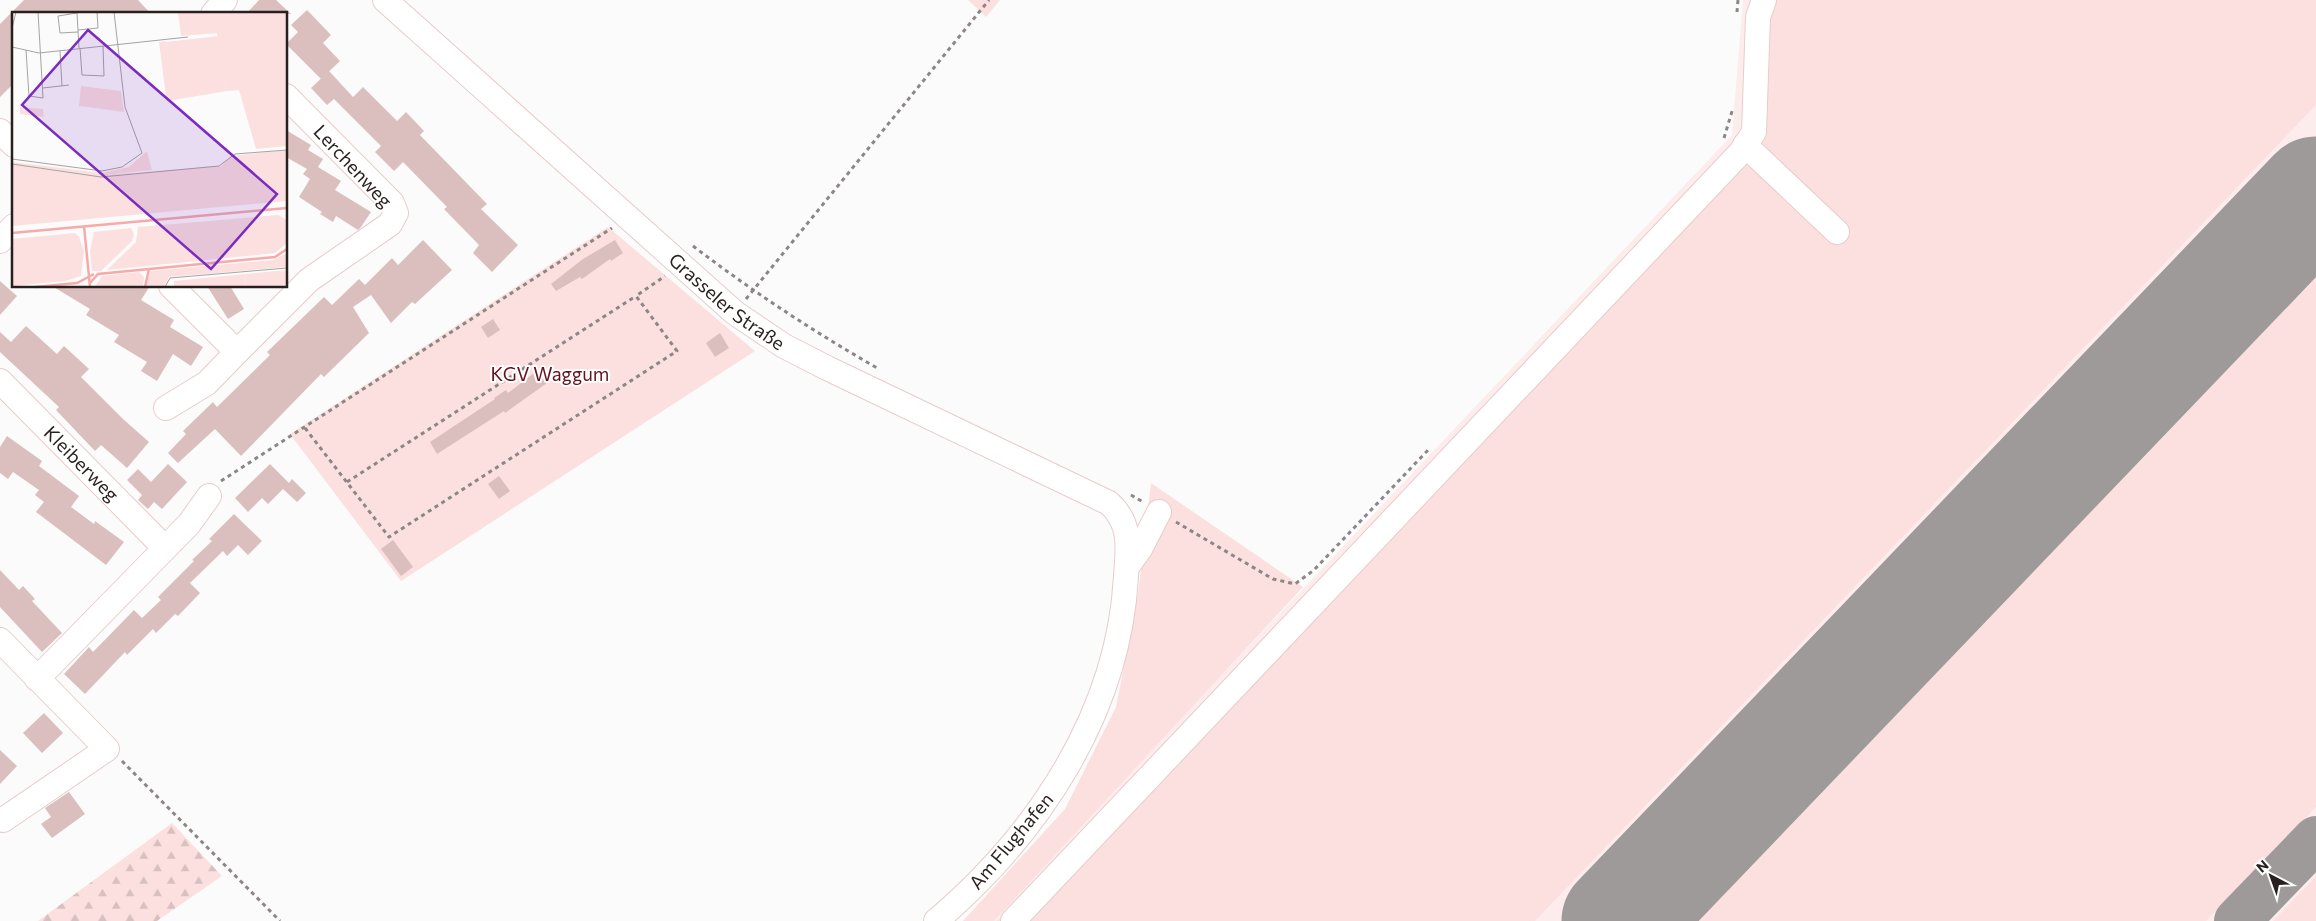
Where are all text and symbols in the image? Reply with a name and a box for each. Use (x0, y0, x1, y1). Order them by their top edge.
inset map (12, 12, 288, 288)
street label: Lerchenweg (309, 120, 397, 212)
street label: Grasseler Straße (665, 248, 790, 354)
park label: KGV Waggum (491, 362, 609, 385)
street label: Kleiberweg (40, 421, 124, 506)
street label: Am Flughafen (964, 788, 1058, 894)
north arrow (2246, 851, 2296, 901)
text: N (2253, 856, 2272, 876)

